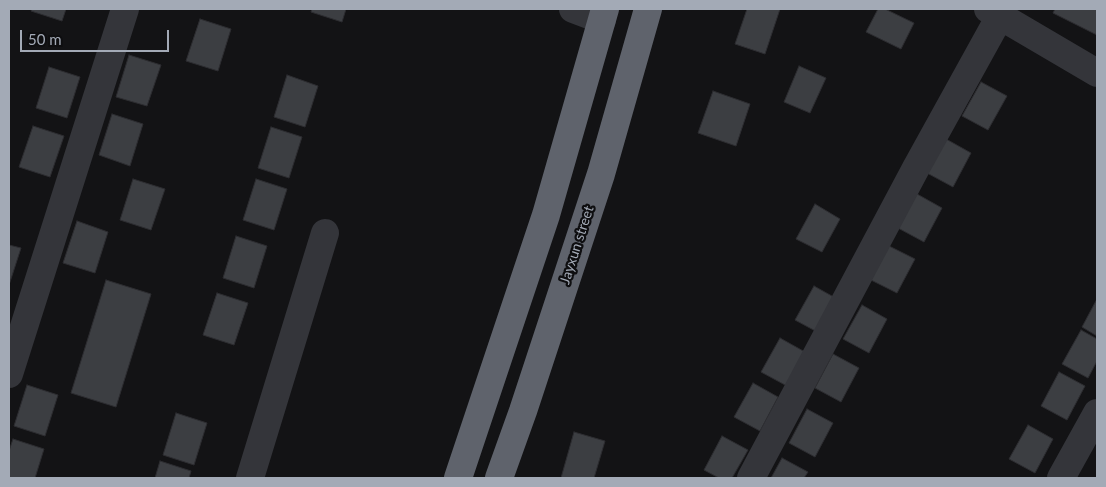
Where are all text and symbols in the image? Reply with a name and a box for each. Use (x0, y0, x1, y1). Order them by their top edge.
scale bar (22, 20, 171, 52)
text: 50 m (28, 30, 62, 48)
street label: Jayxun street (556, 204, 598, 286)

